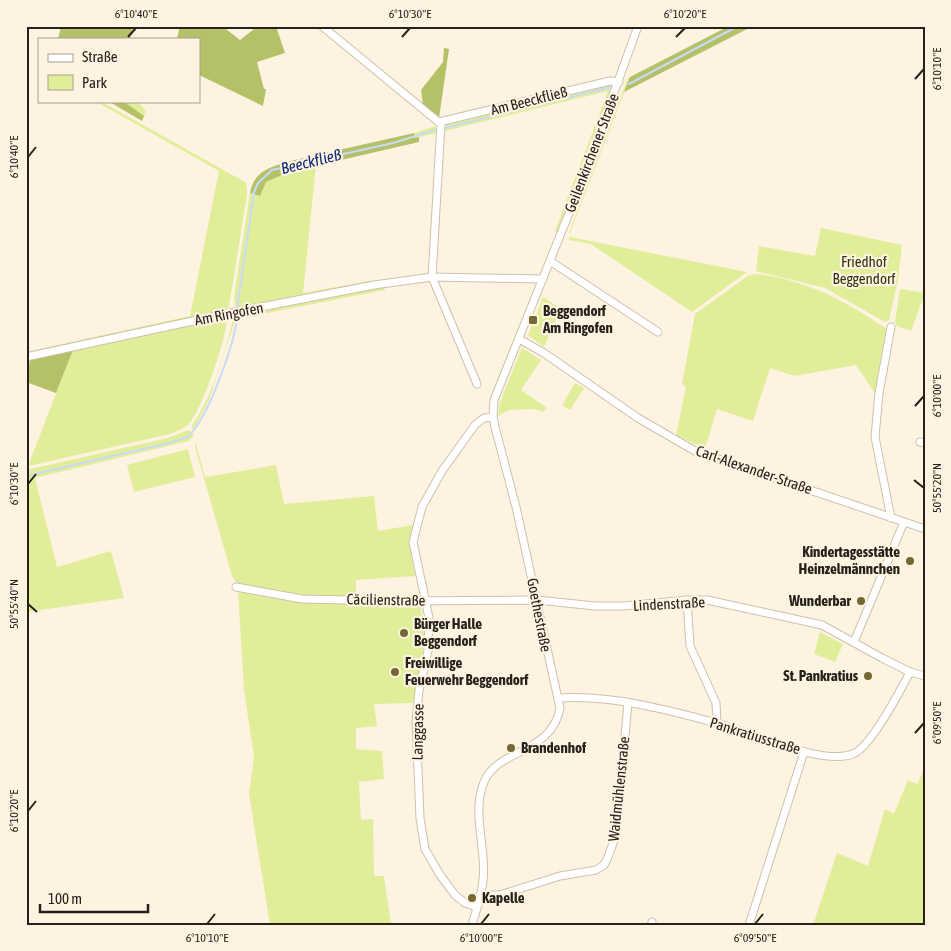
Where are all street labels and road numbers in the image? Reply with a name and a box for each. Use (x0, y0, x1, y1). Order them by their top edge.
street label: Am Beeckfließ (489, 83, 569, 118)
street label: Geilenkirchener Straße (561, 91, 622, 215)
street label: Am Ringofen (193, 299, 265, 329)
street label: Carl-Alexander-Straße (694, 442, 815, 497)
street label: Goethestraße (524, 577, 555, 653)
street label: Cäcilienstraße (346, 590, 426, 609)
street label: Lindenstraße (632, 593, 706, 614)
street label: Langgasse (409, 703, 426, 761)
street label: Pankratiusstraße (708, 714, 803, 757)
street label: Waidmühlenstraße (605, 735, 633, 842)

